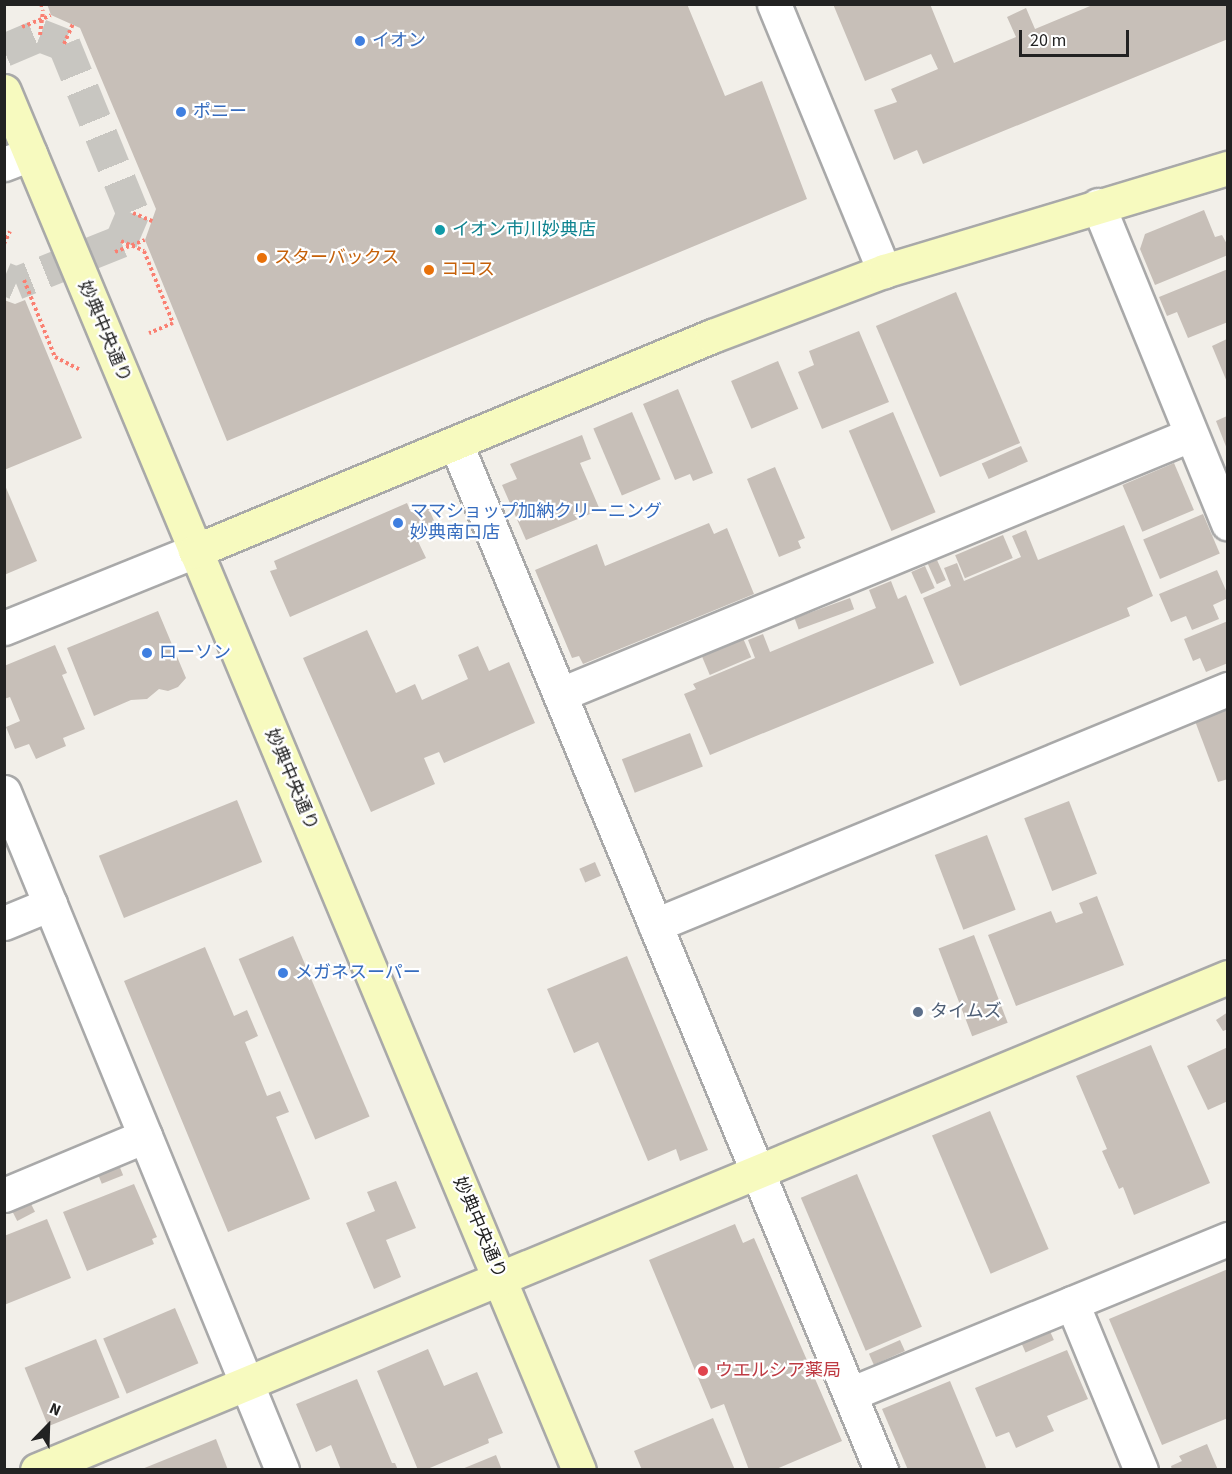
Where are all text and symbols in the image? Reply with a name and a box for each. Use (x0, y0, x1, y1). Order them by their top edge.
scale bar (1022, 18, 1132, 56)
text: 20 m (1030, 28, 1066, 53)
place label: イオン (372, 30, 426, 52)
marker: イオン (353, 34, 367, 48)
place label: ポニー (193, 101, 247, 123)
marker: ポニー (174, 105, 188, 119)
place label: イオン市川妙典店 (452, 219, 596, 241)
marker: イオン市川妙典店 (433, 223, 447, 237)
place label: スターバックス (274, 247, 400, 269)
marker: スターバックス (255, 251, 269, 265)
place label: ココス (441, 259, 495, 281)
marker: ココス (422, 263, 436, 277)
street label: 妙典中央通り (73, 278, 135, 386)
place label: ママショップ加納クリーニング 妙典南口店 (410, 502, 662, 544)
marker: ママショップ加納クリーニング 妙典南口店 (391, 516, 405, 530)
place label: ローソン (159, 642, 231, 664)
marker: ローソン (140, 646, 154, 660)
street label: 妙典中央通り (260, 726, 322, 834)
place label: メガネスーパー (295, 962, 421, 984)
marker: メガネスーパー (276, 966, 290, 980)
place label: タイムズ (930, 1001, 1002, 1023)
marker: タイムズ (911, 1005, 925, 1019)
street label: 妙典中央通り (448, 1174, 510, 1282)
place label: ウエルシア薬局 (715, 1360, 841, 1382)
marker: ウエルシア薬局 (696, 1364, 710, 1378)
north arrow (18, 1396, 78, 1456)
text: N (46, 1397, 64, 1422)

